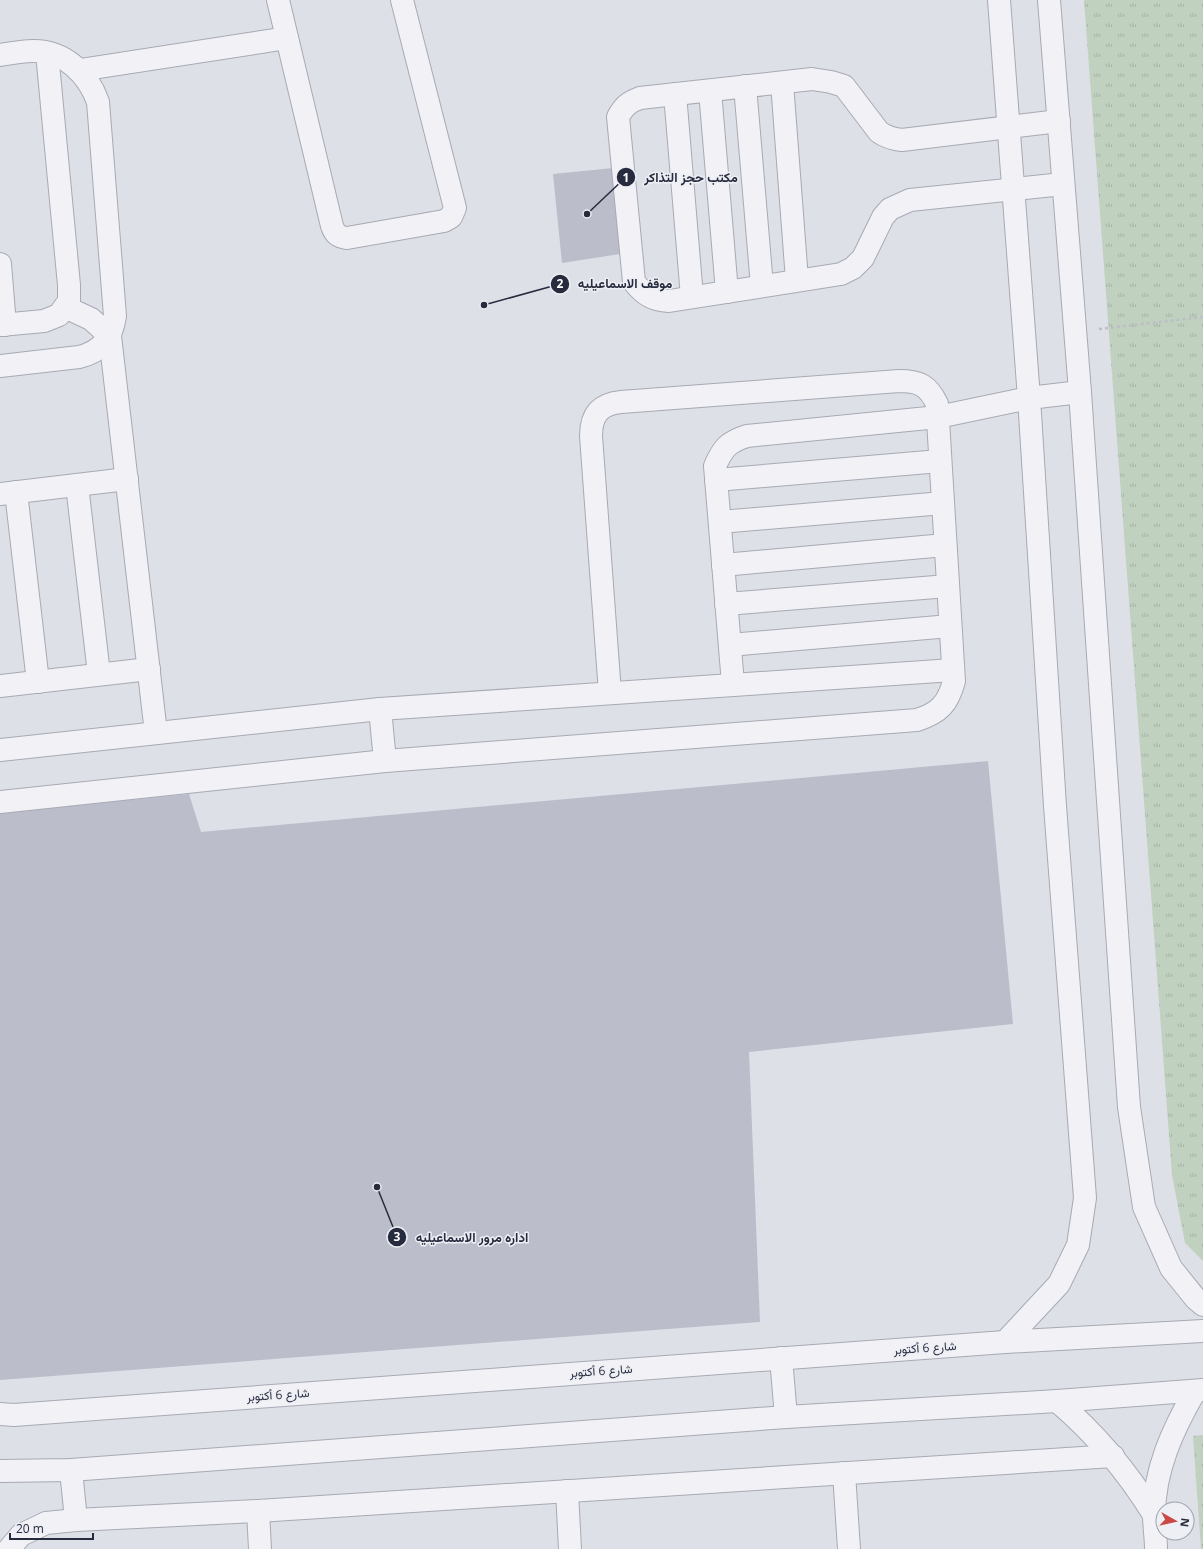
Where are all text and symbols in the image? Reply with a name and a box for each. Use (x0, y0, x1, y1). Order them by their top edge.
callout: مكتب حجز التذاكر (616, 165, 746, 190)
text: مكتب حجز التذاكر (643, 168, 738, 186)
text: 1 (623, 169, 629, 186)
callout: موقف الاسماعيليه (550, 271, 680, 296)
text: موقف الاسماعيليه (578, 274, 672, 292)
text: 2 (557, 275, 564, 292)
callout: اداره مرور الاسماعيليه (387, 1225, 536, 1250)
text: 3 (394, 1228, 401, 1245)
text: اداره مرور الاسماعيليه (416, 1228, 528, 1246)
street label: شارع 6 أكتوبر (892, 1337, 957, 1359)
street label: شارع 6 أكتوبر (568, 1360, 633, 1382)
street label: شارع 6 أكتوبر (245, 1384, 310, 1406)
north arrow (1155, 1501, 1195, 1541)
scale bar (10, 1515, 93, 1541)
text: N (1177, 1517, 1193, 1528)
text: 20 m (16, 1520, 44, 1537)

